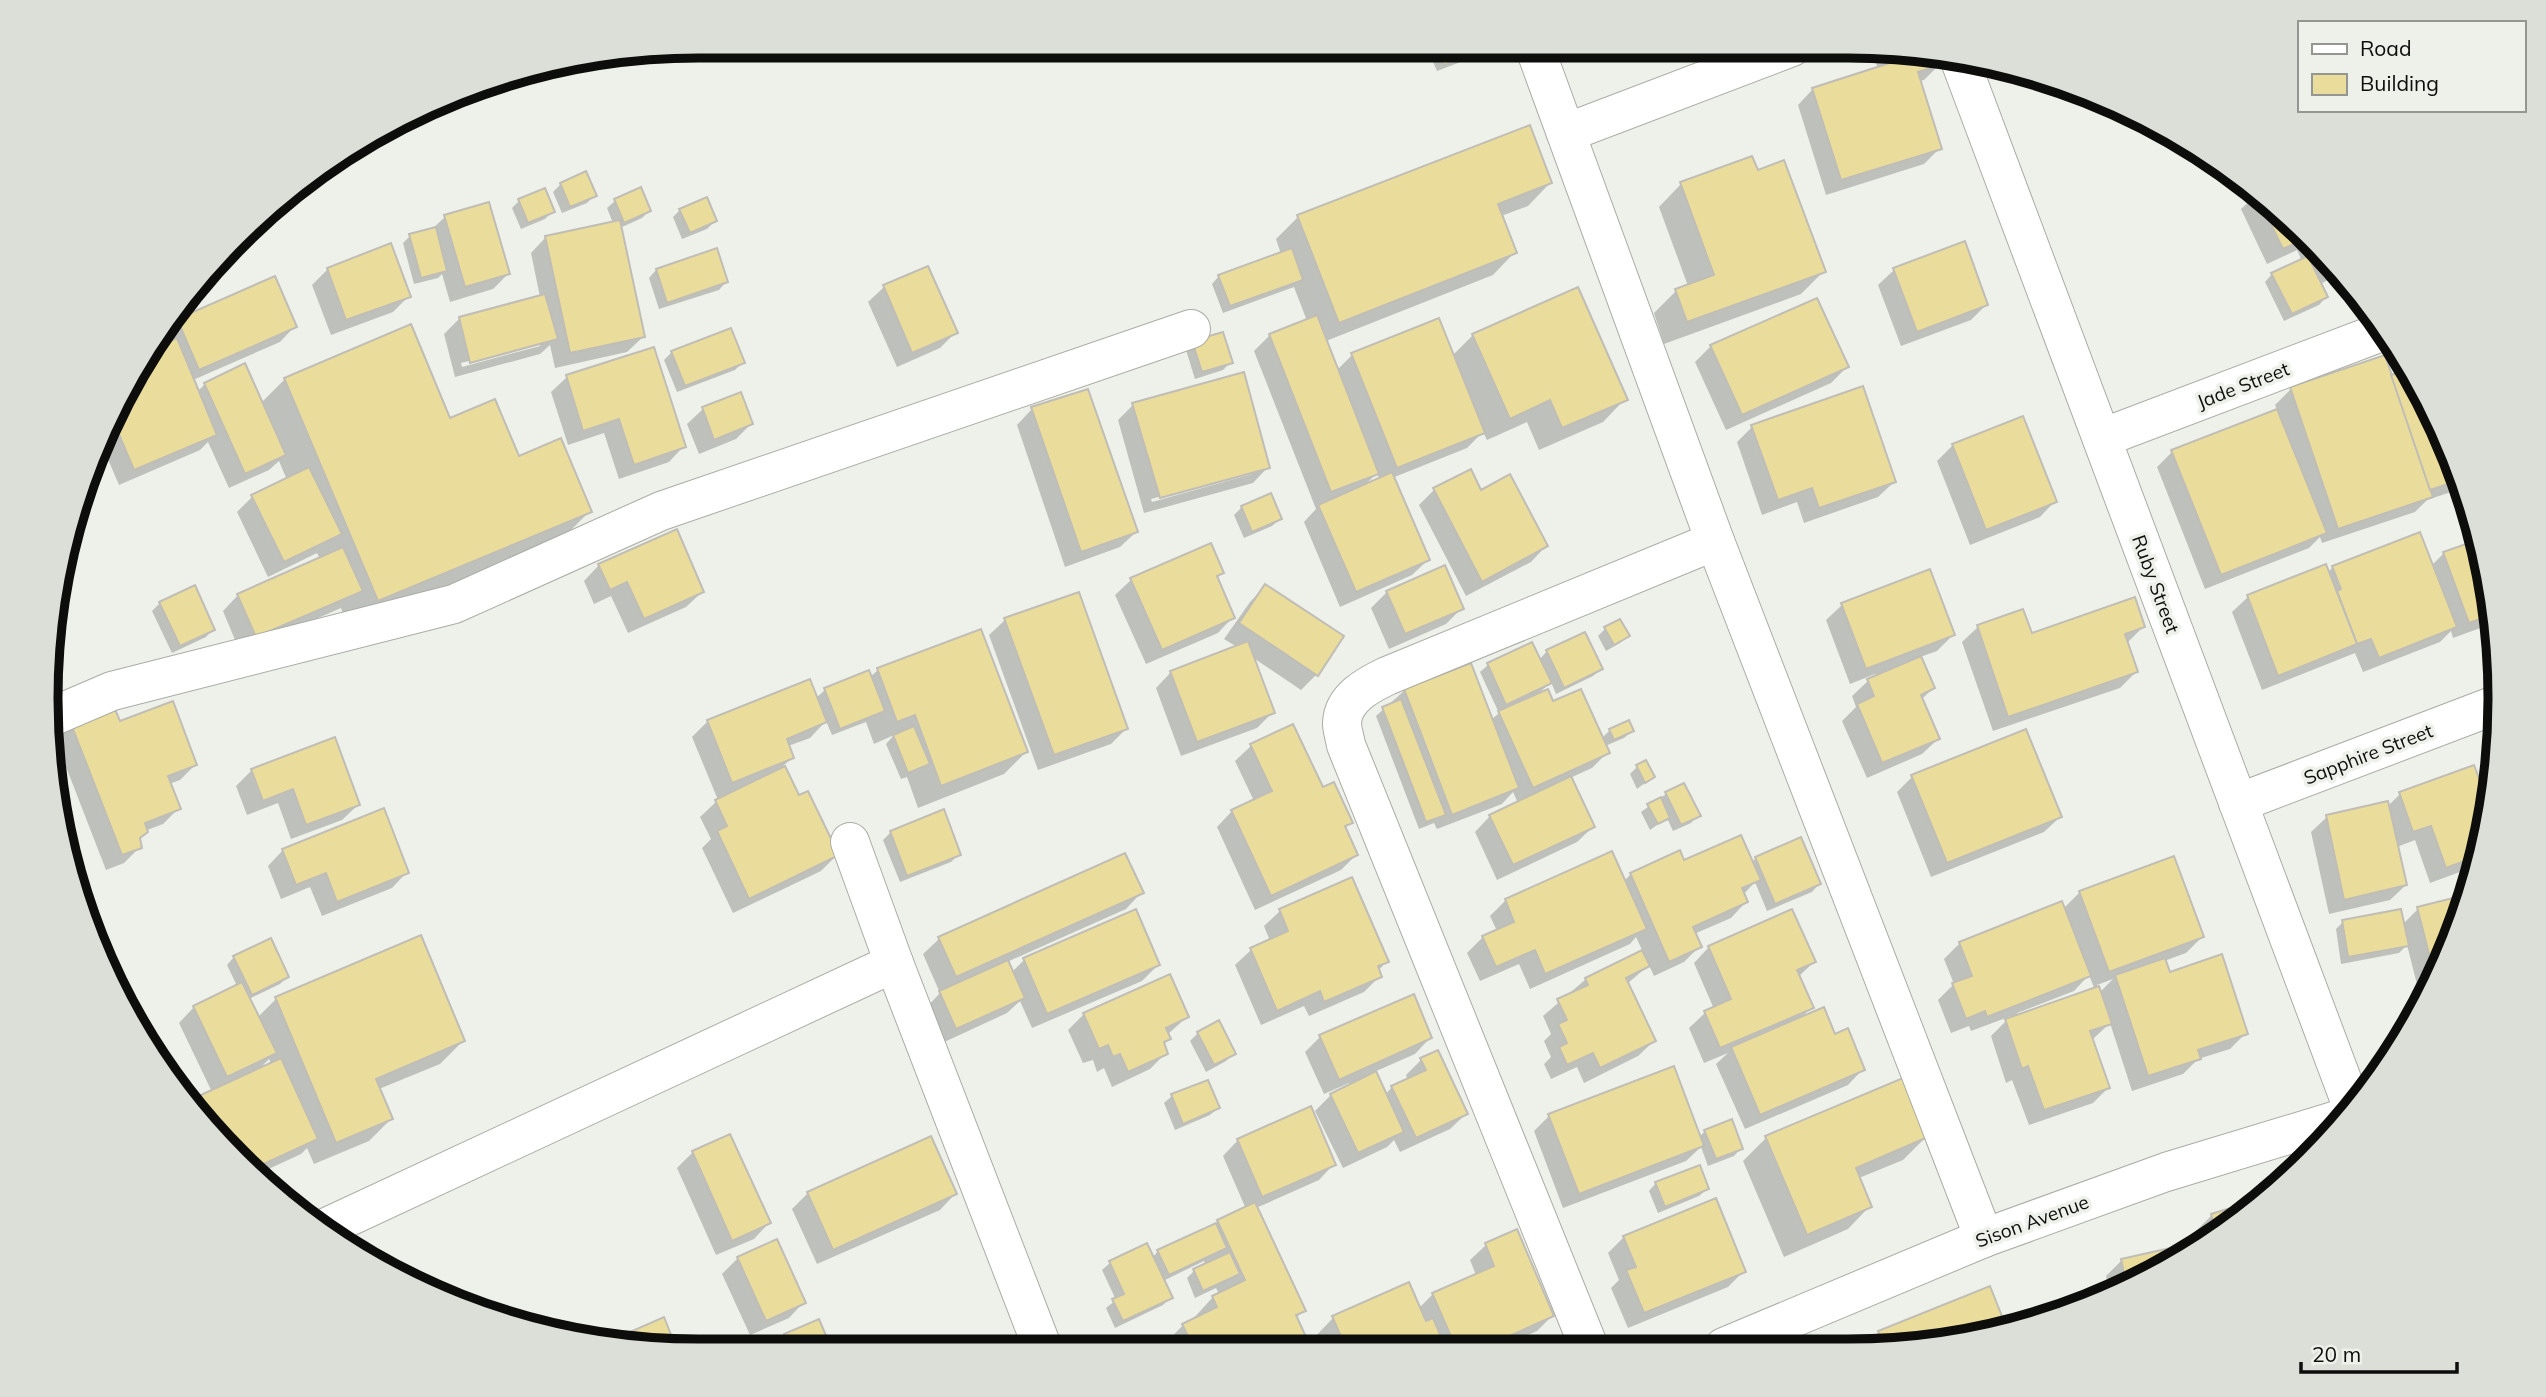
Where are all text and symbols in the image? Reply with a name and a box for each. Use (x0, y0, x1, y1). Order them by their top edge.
legend (2298, 21, 2525, 112)
text: Road (2360, 35, 2411, 61)
text: Building (2360, 70, 2439, 96)
street label: Jade Street (2193, 356, 2293, 414)
street label: Ruby Street (2127, 532, 2185, 637)
street label: Sapphire Street (2300, 718, 2436, 790)
street label: Sison Avenue (1972, 1189, 2092, 1253)
scale bar (2301, 1330, 2457, 1374)
text: 20 m (2312, 1341, 2361, 1367)

